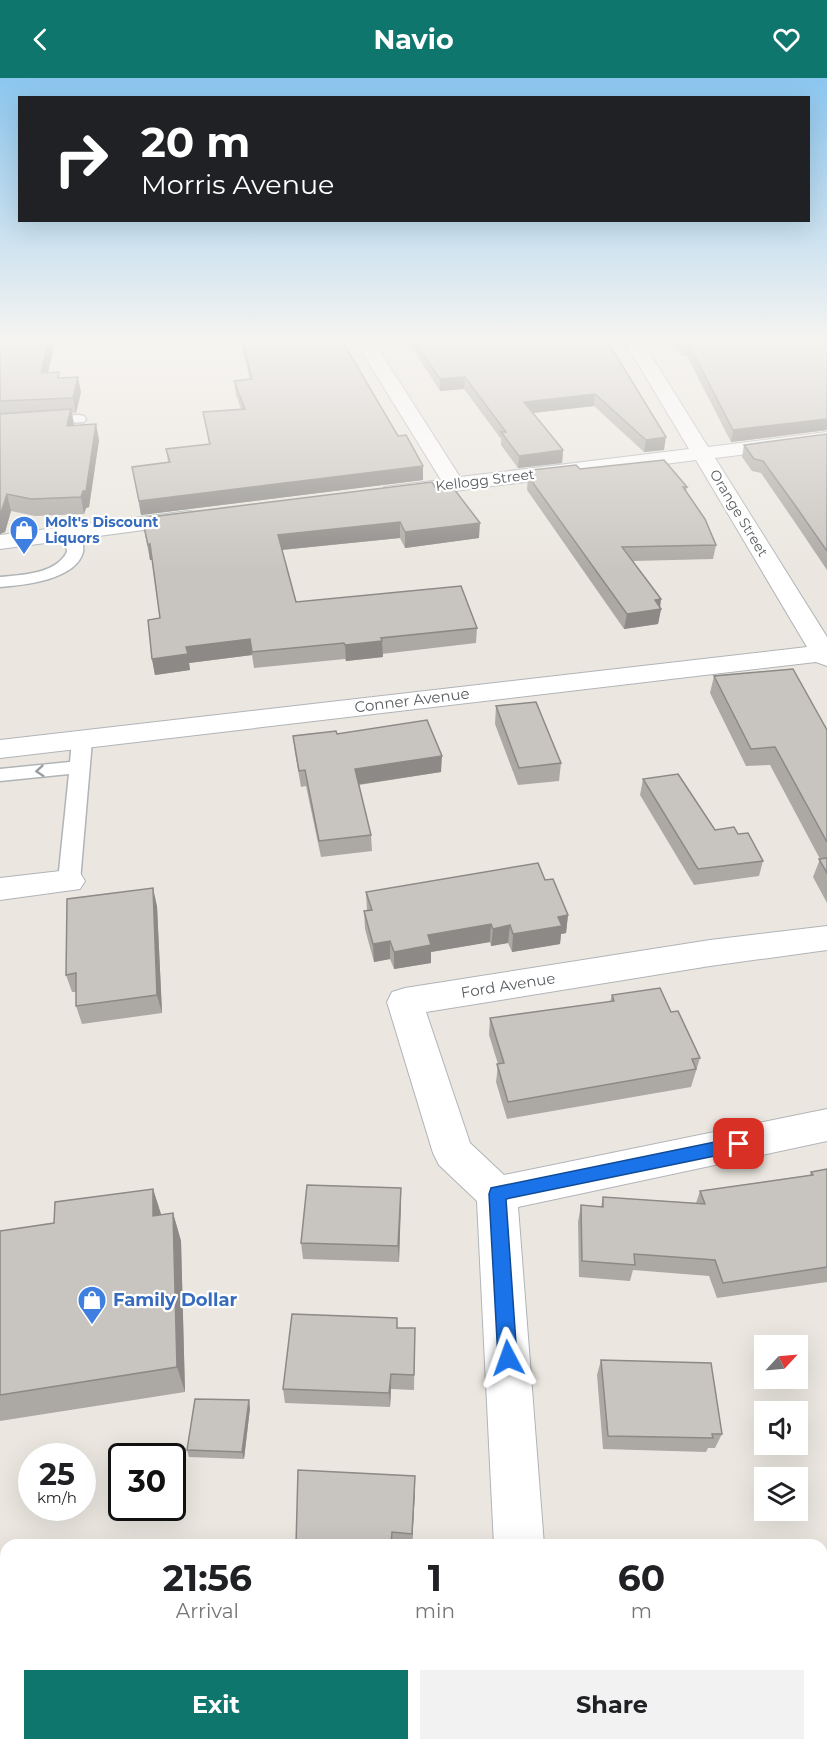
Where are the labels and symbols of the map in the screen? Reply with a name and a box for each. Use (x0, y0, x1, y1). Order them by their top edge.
street label: Kellogg Street (434, 465, 536, 495)
street label: Orange Street (706, 466, 772, 560)
place label: Molt's Discount Liquors (45, 513, 158, 547)
shop icon: Molt's Discount Liquors (8, 514, 40, 556)
street label: Conner Avenue (353, 684, 471, 716)
one-way arrow (35, 764, 44, 777)
street label: Ford Avenue (460, 968, 556, 1002)
pin (713, 1118, 764, 1169)
shop icon: Family Dollar (76, 1284, 108, 1326)
place label: Family Dollar (113, 1289, 238, 1311)
position arrow (476, 1326, 540, 1390)
north arrow (754, 1335, 808, 1389)
speed limit sign: 30 (108, 1443, 186, 1521)

